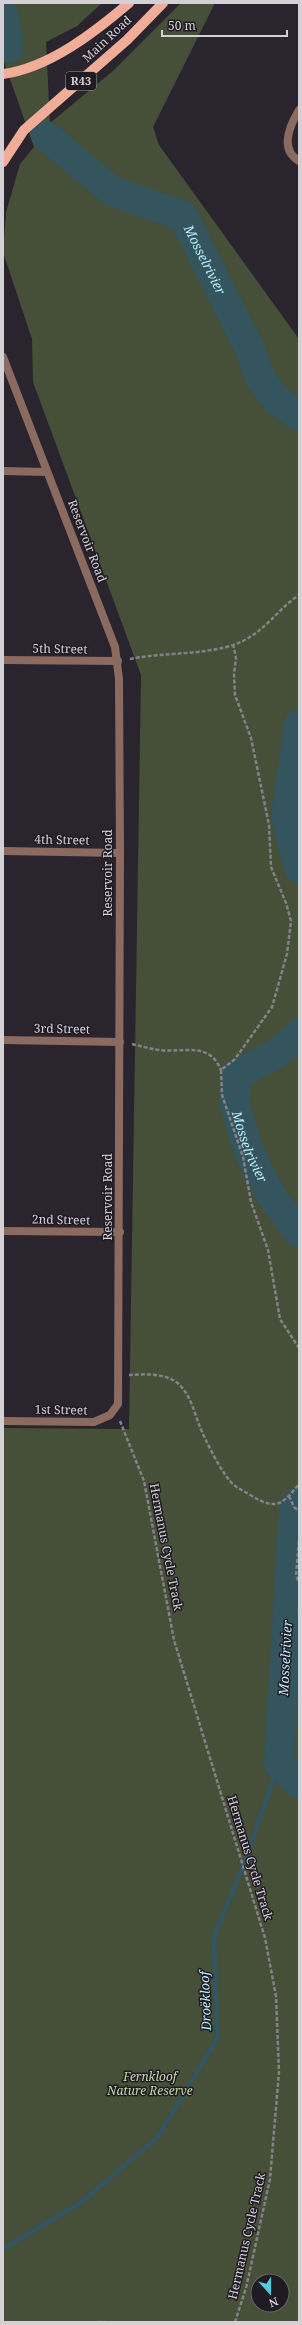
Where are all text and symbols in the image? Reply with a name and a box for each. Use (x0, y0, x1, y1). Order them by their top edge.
street label: Main Road (78, 11, 135, 66)
scale bar (162, 12, 287, 38)
text: 50 m (168, 17, 196, 34)
road number: R43 (66, 72, 96, 90)
water label: Mosselrivier (179, 221, 230, 298)
street label: Reservoir Road (64, 497, 111, 585)
street label: 5th Street (32, 640, 88, 657)
street label: Reservoir Road (99, 829, 116, 917)
street label: 4th Street (34, 831, 90, 848)
street label: 3rd Street (34, 1020, 90, 1037)
water label: Mosselrivier (228, 1108, 272, 1186)
street label: Reservoir Road (99, 1153, 116, 1241)
street label: 2nd Street (32, 1210, 90, 1229)
street label: 1st Street (34, 1401, 88, 1418)
street label: Hermanus Cycle Track (146, 1482, 187, 1613)
water label: Mosselrivier (274, 1619, 296, 1697)
street label: Hermanus Cycle Track (223, 1794, 278, 1923)
water label: Droëkloof (195, 1968, 215, 2032)
park label: Fernkloof Nature Reserve (106, 2068, 193, 2099)
street label: Hermanus Cycle Track (224, 2170, 270, 2301)
north arrow (250, 2273, 290, 2313)
text: N (267, 2294, 280, 2311)

